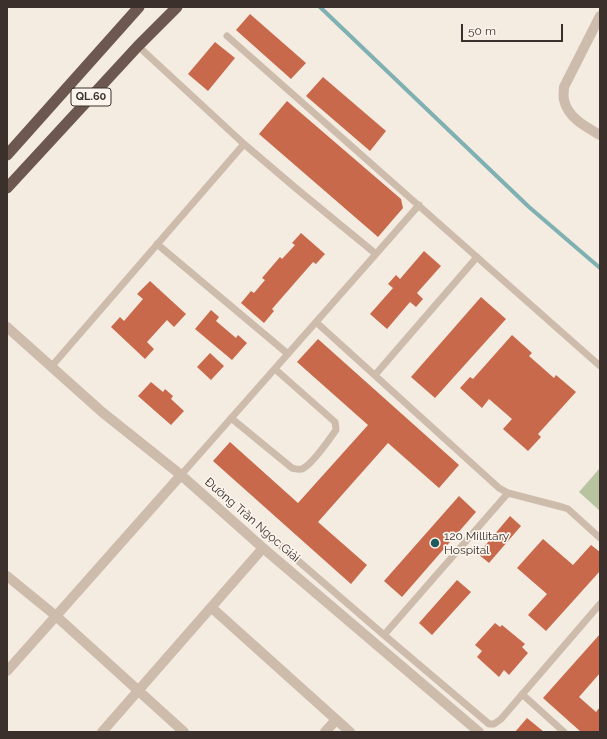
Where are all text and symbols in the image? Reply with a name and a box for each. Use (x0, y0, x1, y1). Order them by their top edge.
scale bar (463, 16, 565, 42)
text: 50 m (468, 24, 496, 38)
road number: QL.60 (71, 88, 111, 106)
street label: Đường Trần Ngọc Giải (202, 475, 302, 565)
place label: 120 Millitary Hospital (444, 529, 509, 557)
marker: 120 Millitary Hospital (429, 537, 441, 549)

